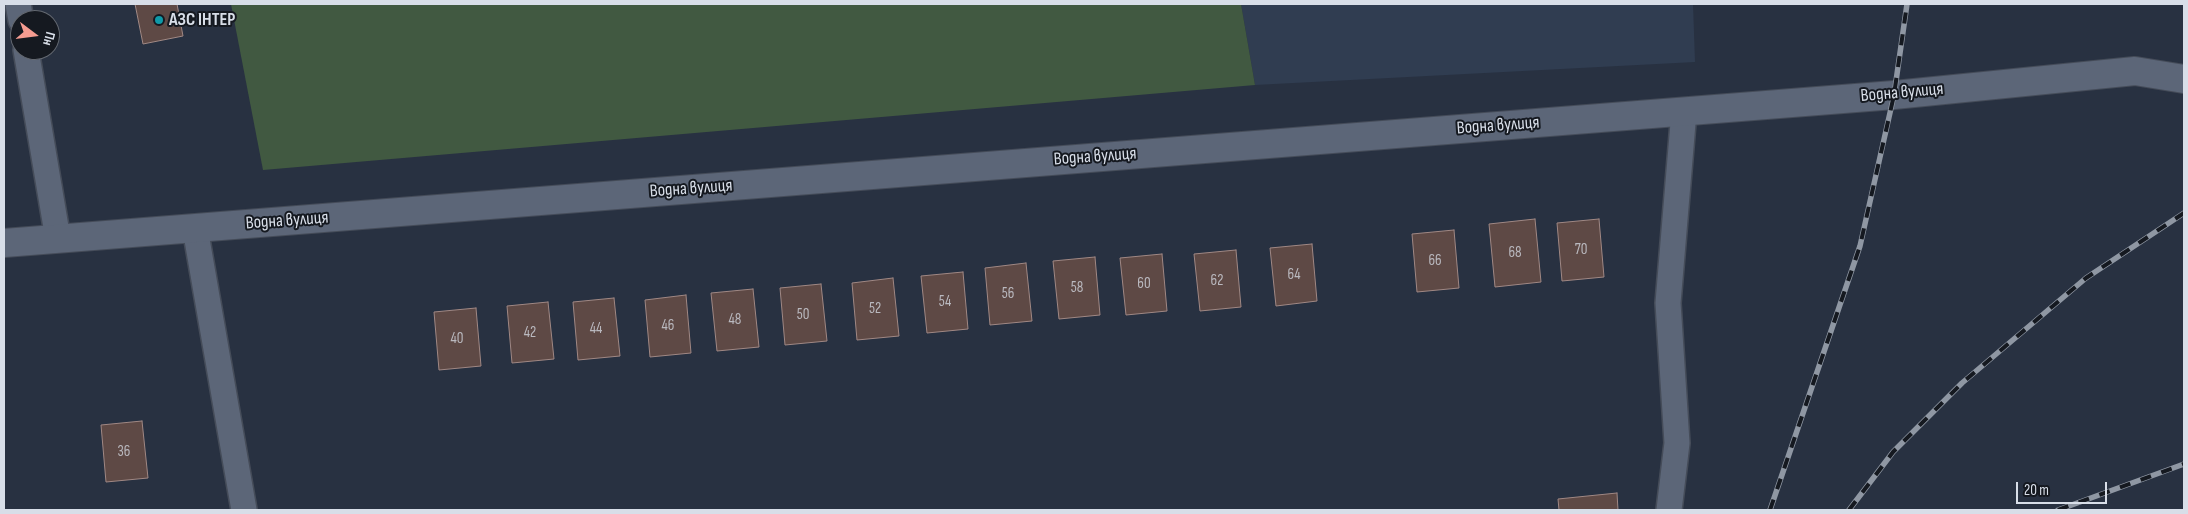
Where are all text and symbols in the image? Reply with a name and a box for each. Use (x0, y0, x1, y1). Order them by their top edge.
place label: АЗС ІНТЕР (169, 9, 235, 31)
north arrow (10, 10, 60, 60)
marker: АЗС ІНТЕР (153, 14, 165, 26)
text: Пн (39, 30, 59, 47)
street label: Водна вулиця (1860, 79, 1944, 107)
street label: Водна вулиця (1456, 112, 1540, 140)
street label: Водна вулиця (1053, 143, 1137, 171)
street label: Водна вулиця (649, 175, 733, 203)
street label: Водна вулиця (245, 207, 329, 235)
house number: 70 (1575, 241, 1587, 259)
house number: 68 (1508, 244, 1522, 262)
house number: 66 (1428, 252, 1442, 270)
house number: 64 (1287, 266, 1301, 284)
house number: 62 (1211, 272, 1223, 290)
house number: 60 (1137, 275, 1151, 293)
house number: 58 (1071, 279, 1083, 297)
house number: 56 (1002, 285, 1014, 303)
house number: 54 (939, 293, 951, 311)
house number: 52 (869, 300, 881, 318)
house number: 50 (797, 306, 809, 324)
house number: 48 (729, 311, 741, 329)
house number: 46 (662, 317, 674, 335)
house number: 44 (590, 320, 602, 338)
house number: 42 (524, 324, 536, 342)
house number: 40 (451, 330, 463, 348)
house number: 36 (118, 443, 130, 461)
scale bar (2018, 472, 2109, 504)
text: 20 m (2024, 481, 2049, 500)

